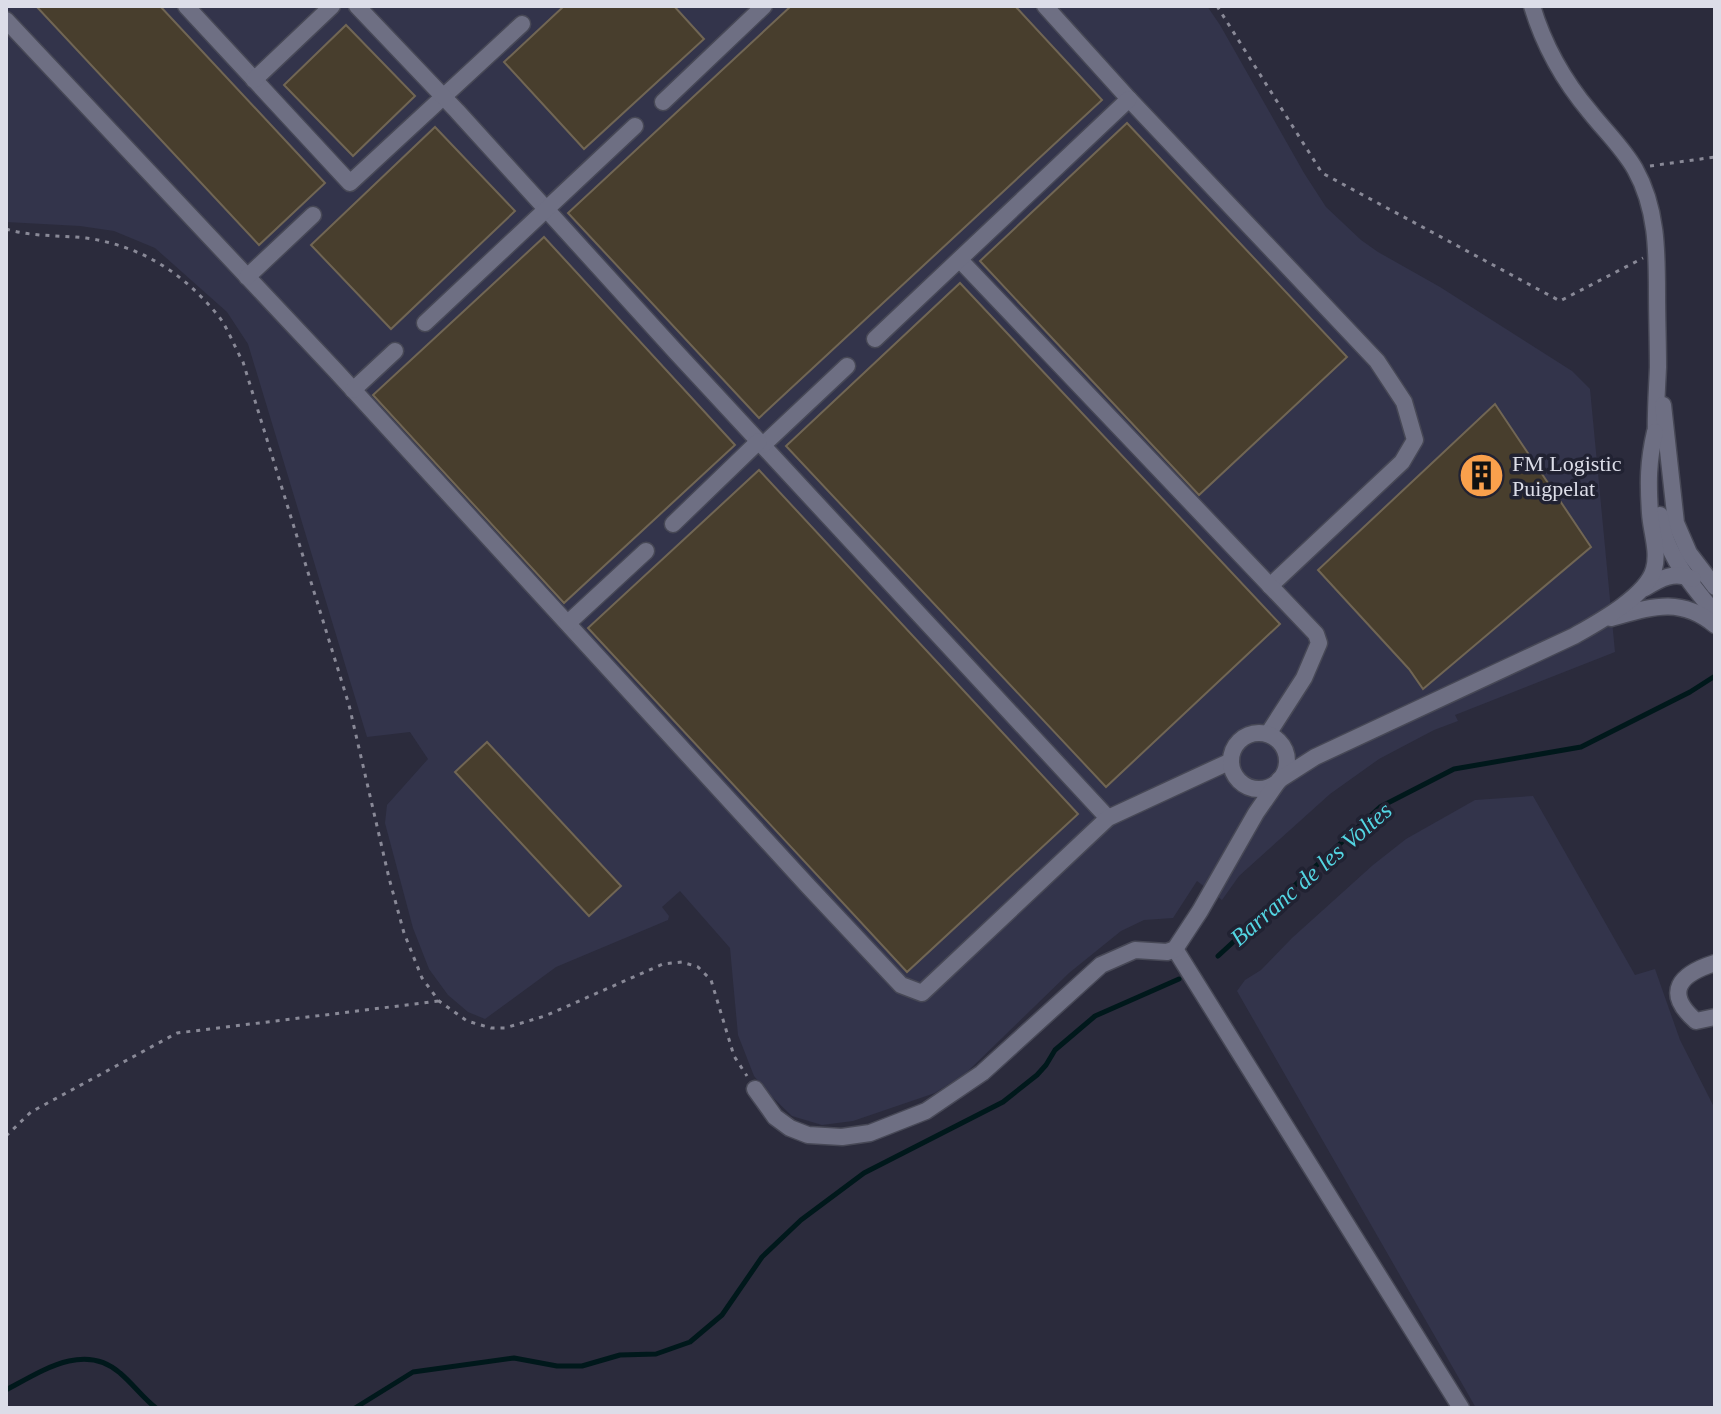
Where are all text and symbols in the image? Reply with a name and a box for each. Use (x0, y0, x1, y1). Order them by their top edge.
place label: FM Logistic Puigpelat (1512, 451, 1622, 501)
building icon: FM Logistic Puigpelat (1457, 452, 1505, 500)
water label: Barranc de les Voltes (1225, 797, 1397, 951)

